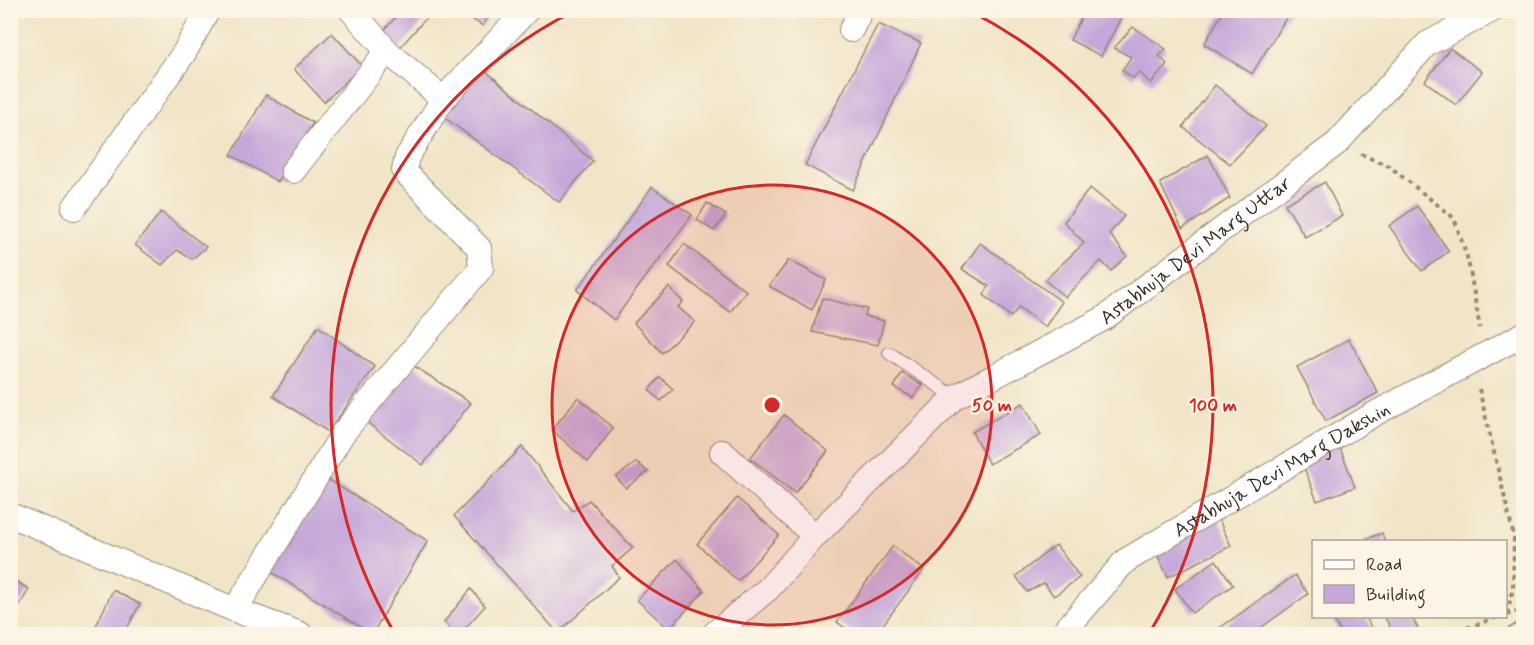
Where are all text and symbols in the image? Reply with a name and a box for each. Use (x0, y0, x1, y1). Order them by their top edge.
street label: Astabhuja Devi Marg Uttar (1095, 170, 1297, 332)
text: 50 m (972, 394, 1012, 418)
text: 100 m (1189, 394, 1237, 418)
centre of rings (762, 395, 782, 415)
street label: Astabhuja Devi Marg Dakshin (1169, 396, 1395, 544)
legend (1312, 540, 1507, 618)
text: Road (1366, 553, 1402, 577)
text: Building (1366, 583, 1426, 609)

